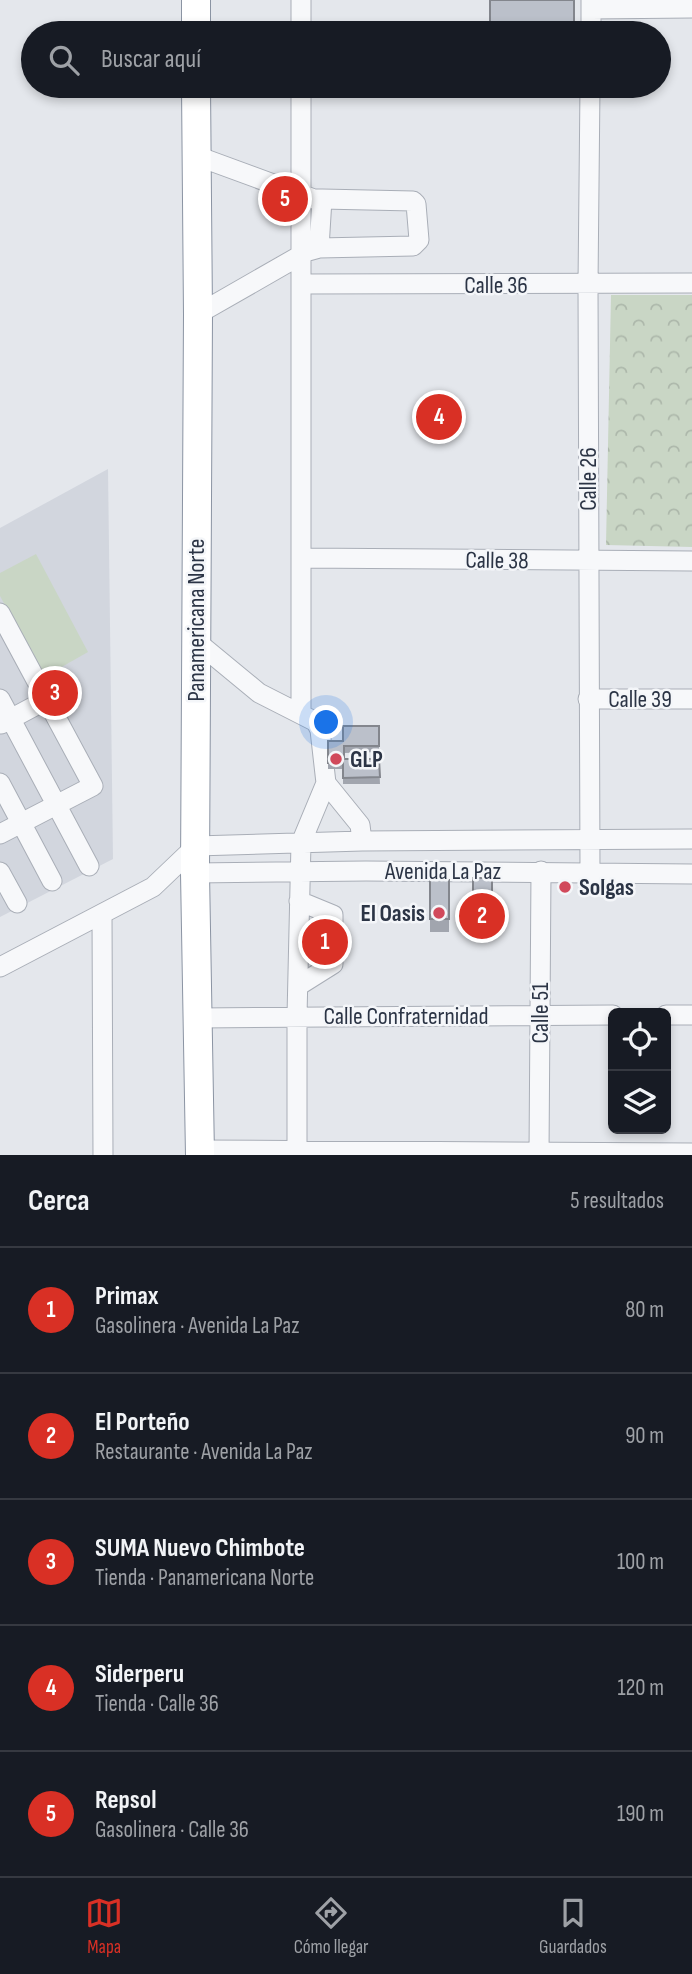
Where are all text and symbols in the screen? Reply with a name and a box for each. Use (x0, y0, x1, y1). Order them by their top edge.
search box (21, 21, 671, 98)
icon: search (45, 41, 83, 79)
text: Buscar aquí (101, 44, 201, 75)
pin: 5 (262, 173, 308, 225)
street label: Calle 36 (464, 271, 528, 300)
pin: 4 (416, 391, 462, 443)
street label: Calle 26 (574, 447, 603, 511)
street label: Panamericana Norte (182, 539, 211, 701)
street label: Calle 38 (465, 545, 529, 576)
pin: 3 (32, 667, 78, 719)
street label: Calle 39 (608, 685, 672, 714)
your location (309, 705, 343, 739)
place label: GLP (350, 745, 383, 774)
marker: GLP (328, 751, 344, 767)
street label: Avenida La Paz (384, 857, 501, 886)
place label: Solgas (579, 873, 634, 902)
marker: Solgas (557, 879, 573, 895)
pin: 2 (459, 890, 505, 942)
place label: El Oasis (361, 899, 425, 928)
marker: El Oasis (431, 905, 447, 921)
pin: 1 (302, 916, 348, 968)
street label: Calle 51 (526, 982, 555, 1043)
street label: Calle Confraternidad (324, 1002, 488, 1031)
map controls (608, 1008, 671, 1134)
button: locate (608, 1008, 671, 1071)
button: layers (608, 1071, 671, 1134)
text: Cerca (28, 1183, 90, 1219)
text: 5 resultados (570, 1187, 664, 1215)
text: Primax (95, 1281, 159, 1312)
text: 1 (46, 1296, 56, 1324)
text: 80 m (625, 1296, 664, 1324)
text: Gasolinera · Avenida La Paz (95, 1312, 299, 1340)
text: El Porteño (95, 1407, 190, 1438)
text: 2 (46, 1422, 56, 1450)
text: 90 m (625, 1422, 664, 1450)
text: Restaurante · Avenida La Paz (95, 1438, 313, 1466)
text: SUMA Nuevo Chimbote (95, 1533, 305, 1564)
text: 3 (46, 1548, 56, 1576)
text: 100 m (617, 1548, 664, 1576)
text: Tienda · Panamericana Norte (95, 1564, 314, 1592)
text: Siderperu (95, 1659, 184, 1690)
text: 4 (46, 1674, 56, 1702)
text: 120 m (618, 1674, 664, 1702)
text: Tienda · Calle 36 (95, 1690, 219, 1718)
text: Repsol (95, 1785, 156, 1816)
text: 5 (46, 1800, 56, 1828)
text: 190 m (617, 1800, 664, 1828)
text: Gasolinera · Calle 36 (95, 1816, 249, 1844)
tab: Mapa (85, 1894, 123, 1959)
tab: Cómo llegar (294, 1894, 369, 1959)
tab: Guardados (539, 1894, 607, 1959)

